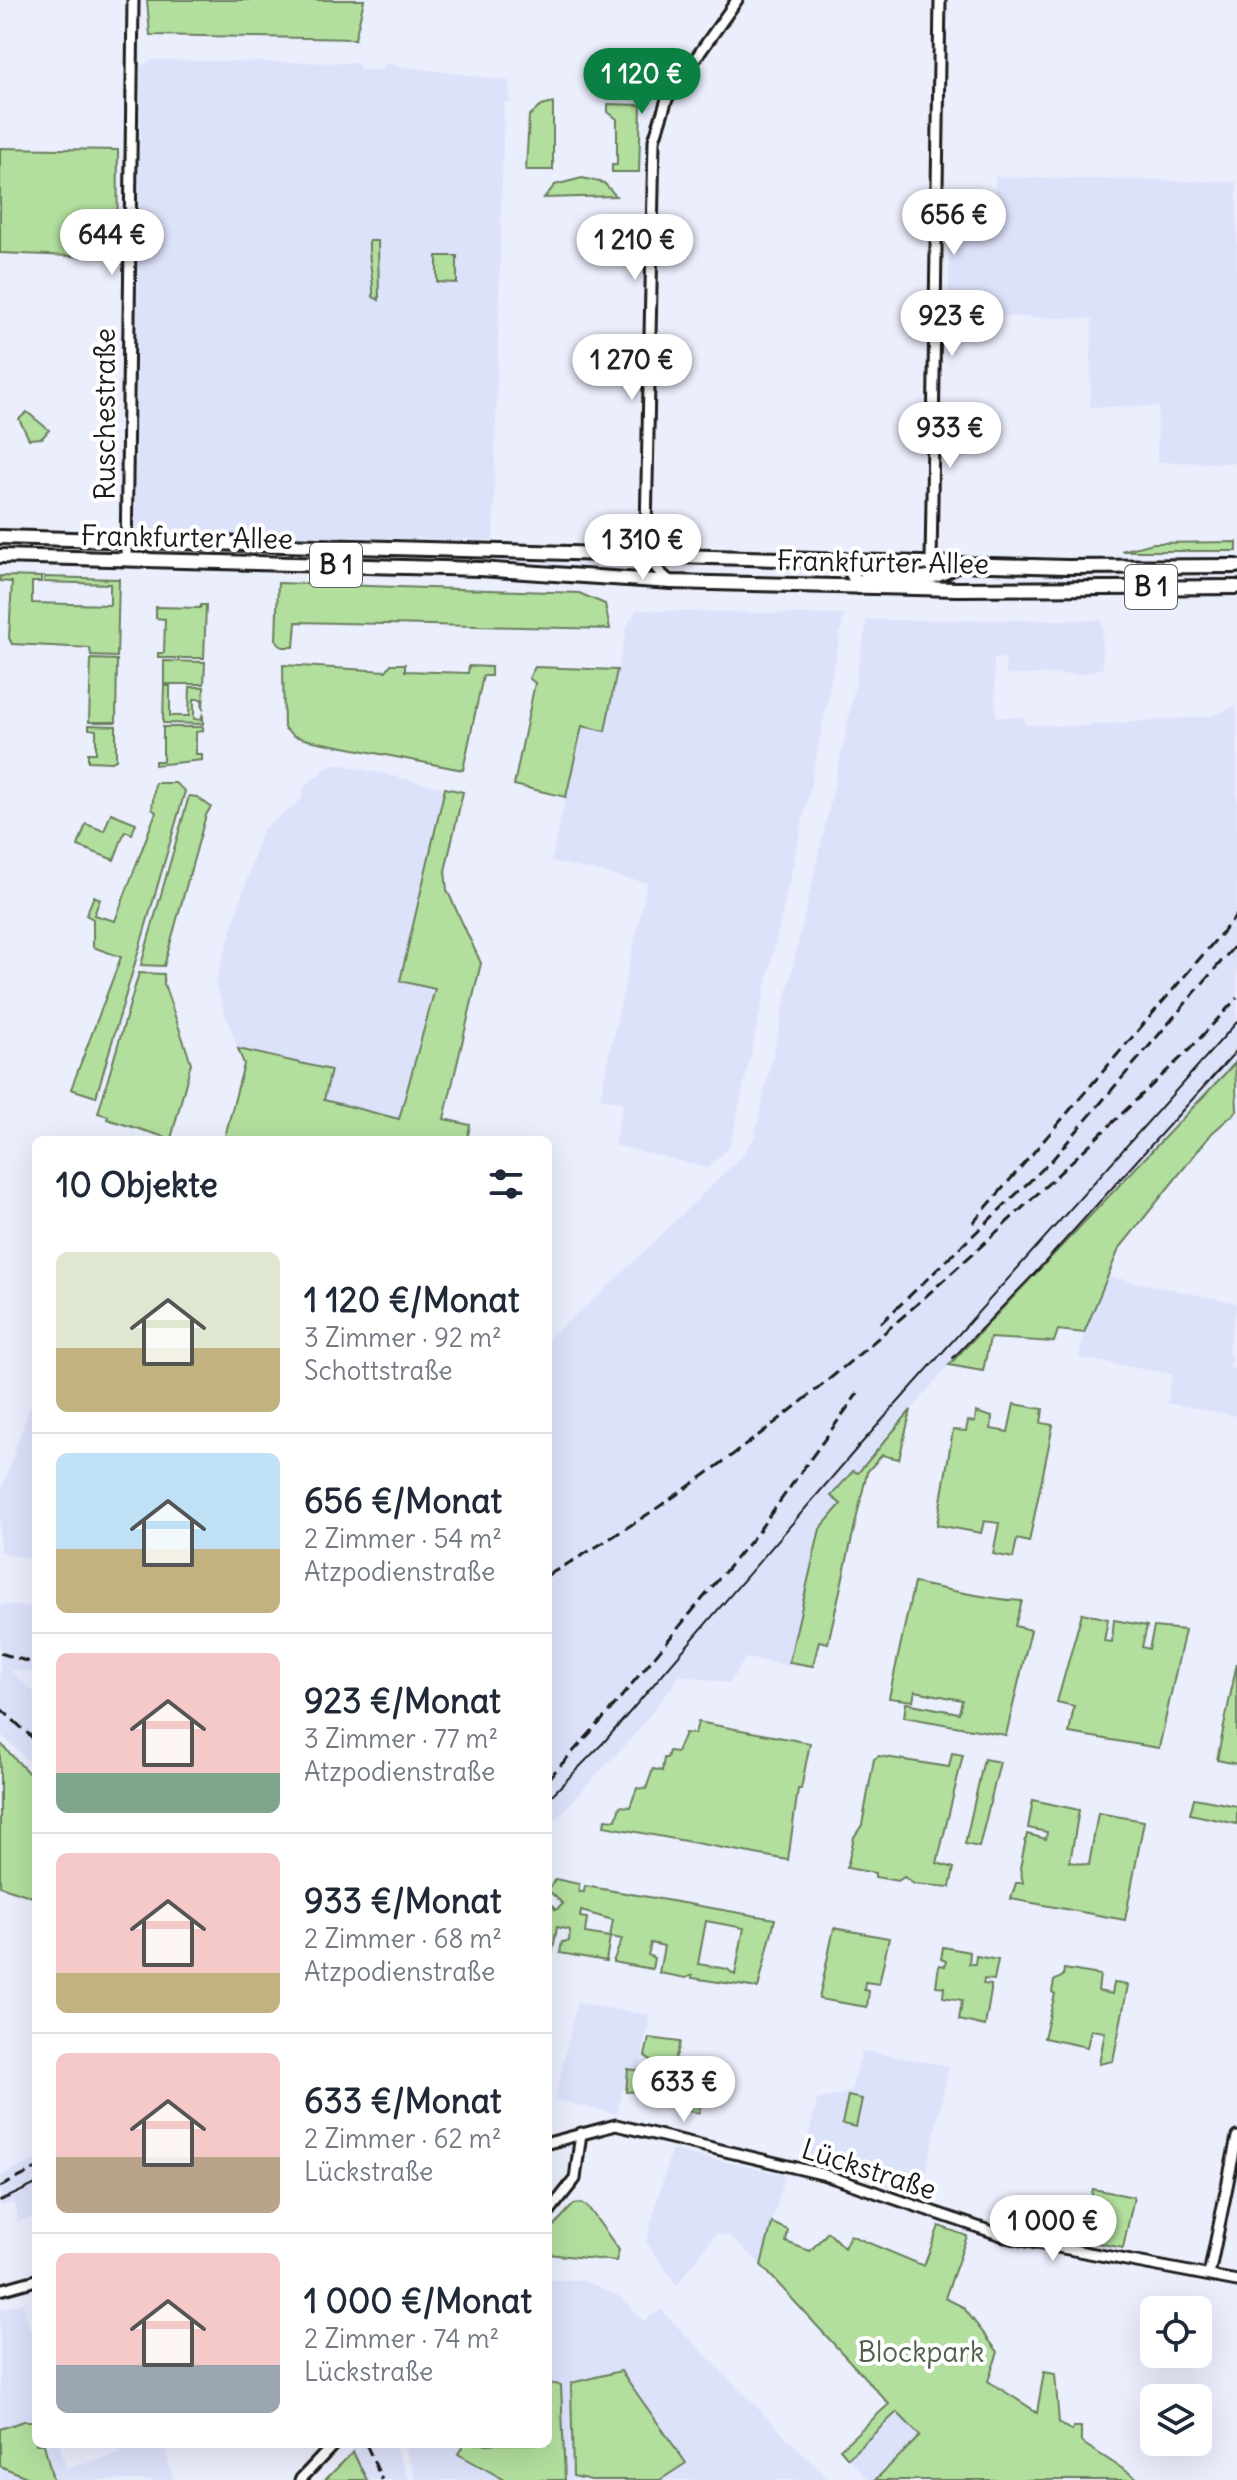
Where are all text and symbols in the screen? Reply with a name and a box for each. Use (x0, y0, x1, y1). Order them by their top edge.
pin: 1 120 € (568, 48, 716, 116)
text: 1 120 € (601, 57, 683, 90)
pin: 656 € (898, 189, 1010, 257)
text: 656 € (920, 198, 988, 231)
pin: 644 € (56, 209, 168, 277)
pin: 1 210 € (561, 214, 709, 282)
text: 644 € (78, 218, 146, 251)
text: 1 210 € (594, 223, 676, 256)
pin: 923 € (896, 290, 1008, 358)
text: 923 € (919, 299, 985, 332)
street label: Ruschestraße (87, 328, 123, 500)
pin: 1 270 € (558, 334, 706, 402)
text: 1 270 € (590, 343, 674, 376)
pin: 933 € (894, 402, 1006, 470)
text: 933 € (916, 411, 984, 444)
pin: 1 310 € (569, 514, 717, 582)
street label: Frankfurter Allee (81, 517, 293, 557)
text: 1 310 € (602, 523, 684, 556)
street label: Frankfurter Allee (777, 542, 989, 582)
road number: B 1 (310, 543, 362, 587)
road number: B 1 (1125, 565, 1177, 609)
icon: filters (484, 1162, 528, 1206)
text: 10 Objekte (56, 1163, 218, 1206)
text: 1 120 €/Monat (304, 1278, 519, 1321)
icon: home (120, 1284, 216, 1380)
text: 3 Zimmer · 92 m² (304, 1321, 502, 1354)
text: Schottstraße (304, 1354, 453, 1387)
text: 656 €/Monat (304, 1479, 502, 1522)
icon: home (120, 1485, 216, 1581)
text: 2 Zimmer · 54 m² (304, 1522, 502, 1555)
text: Atzpodienstraße (304, 1555, 495, 1588)
text: 923 €/Monat (304, 1679, 501, 1722)
icon: home (120, 1685, 216, 1781)
text: 3 Zimmer · 77 m² (304, 1722, 498, 1755)
text: Atzpodienstraße (304, 1755, 495, 1788)
text: 933 €/Monat (304, 1879, 501, 1922)
icon: home (120, 1885, 216, 1981)
text: 2 Zimmer · 68 m² (304, 1922, 502, 1955)
text: Atzpodienstraße (304, 1955, 495, 1988)
pin: 633 € (628, 2056, 740, 2124)
text: 633 € (650, 2065, 718, 2098)
text: 633 €/Monat (304, 2079, 502, 2122)
icon: home (120, 2085, 216, 2181)
text: 2 Zimmer · 62 m² (304, 2122, 501, 2155)
street label: Lückstraße (797, 2130, 941, 2208)
text: Lückstraße (304, 2155, 433, 2188)
pin: 1 000 € (979, 2195, 1127, 2263)
text: 1 000 € (1008, 2204, 1098, 2237)
text: 1 000 €/Monat (304, 2279, 532, 2322)
icon: home (120, 2285, 216, 2381)
map controls (1140, 2296, 1212, 2456)
button: locate (1140, 2296, 1212, 2368)
text: 2 Zimmer · 74 m² (304, 2322, 499, 2355)
park label: Blockpark (858, 2334, 984, 2370)
text: Lückstraße (304, 2355, 433, 2388)
button: layers (1140, 2384, 1212, 2456)

